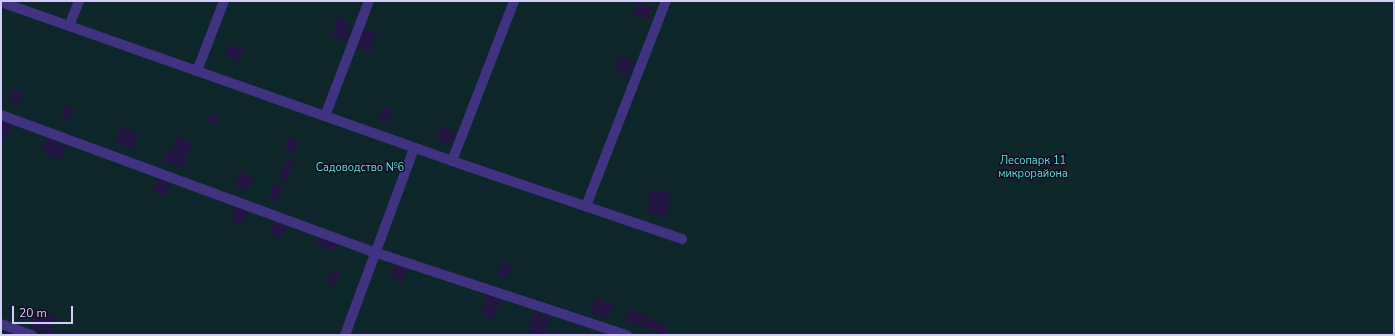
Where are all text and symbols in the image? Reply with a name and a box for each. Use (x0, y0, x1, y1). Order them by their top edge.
park label: Лесопарк 11 микрорайона (998, 155, 1068, 181)
park label: Садоводство №6 (316, 161, 404, 175)
scale bar (14, 298, 75, 324)
text: 20 m (19, 305, 47, 321)

